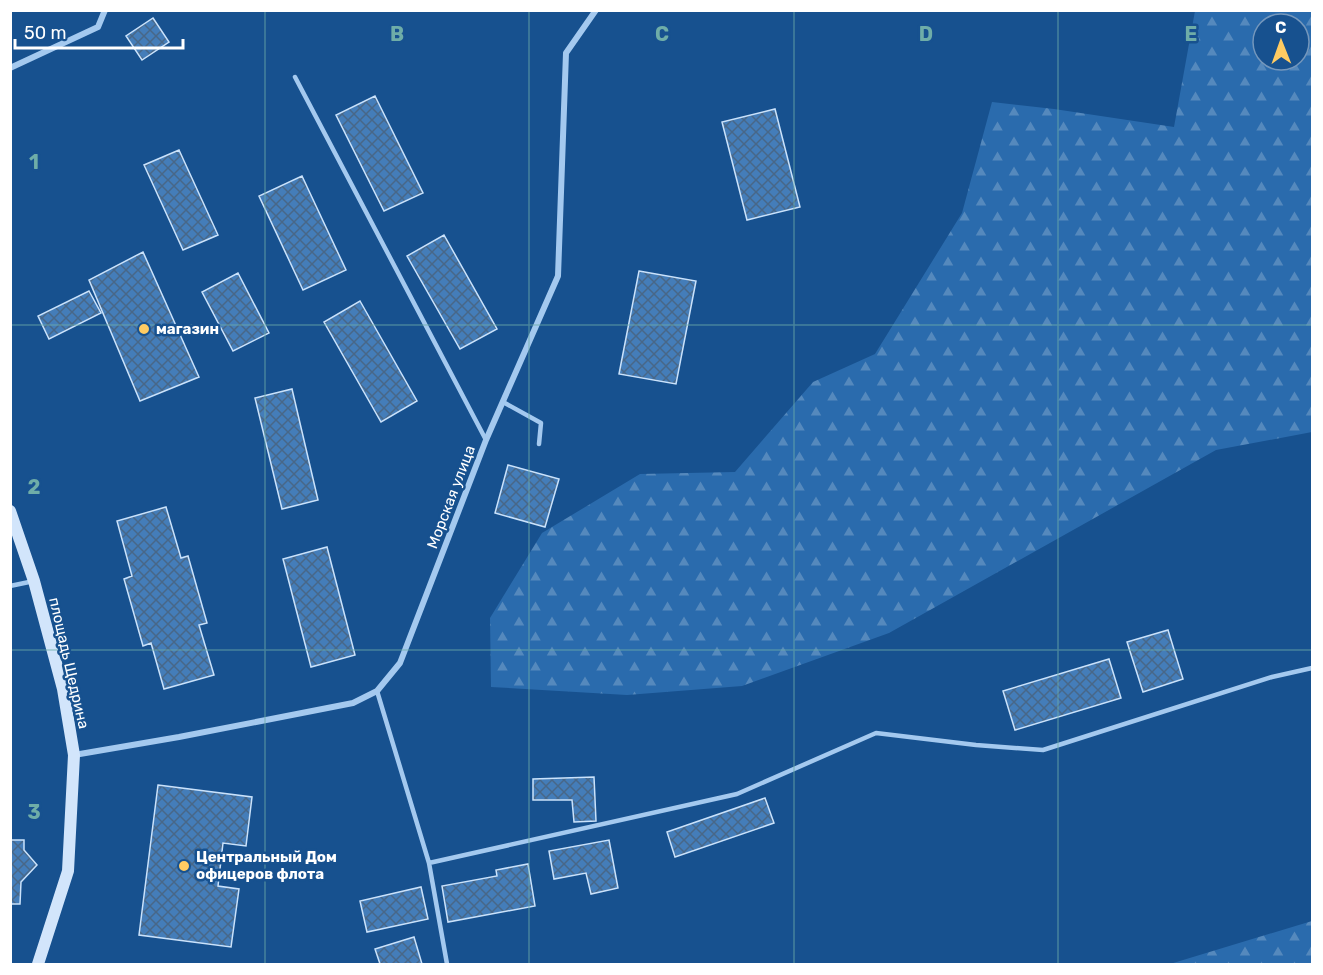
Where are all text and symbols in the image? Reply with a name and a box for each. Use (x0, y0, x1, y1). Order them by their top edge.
scale bar (15, 12, 183, 50)
north arrow (1251, 12, 1311, 72)
text: С (1275, 18, 1287, 37)
text: 50 m (24, 22, 67, 44)
text: B (390, 22, 404, 46)
text: C (655, 22, 669, 46)
text: D (919, 22, 933, 46)
text: E (1185, 22, 1197, 46)
text: 1 (29, 150, 39, 174)
place label: магазин (156, 320, 219, 338)
marker: магазин (137, 322, 151, 336)
street label: Морская улица (423, 443, 479, 551)
text: 2 (28, 475, 41, 499)
street label: площадь Щедрина (45, 596, 93, 730)
text: 3 (27, 800, 41, 824)
place label: Центральный Дом офицеров флота (196, 848, 337, 883)
marker: Центральный Дом офицеров флота (177, 859, 191, 873)

